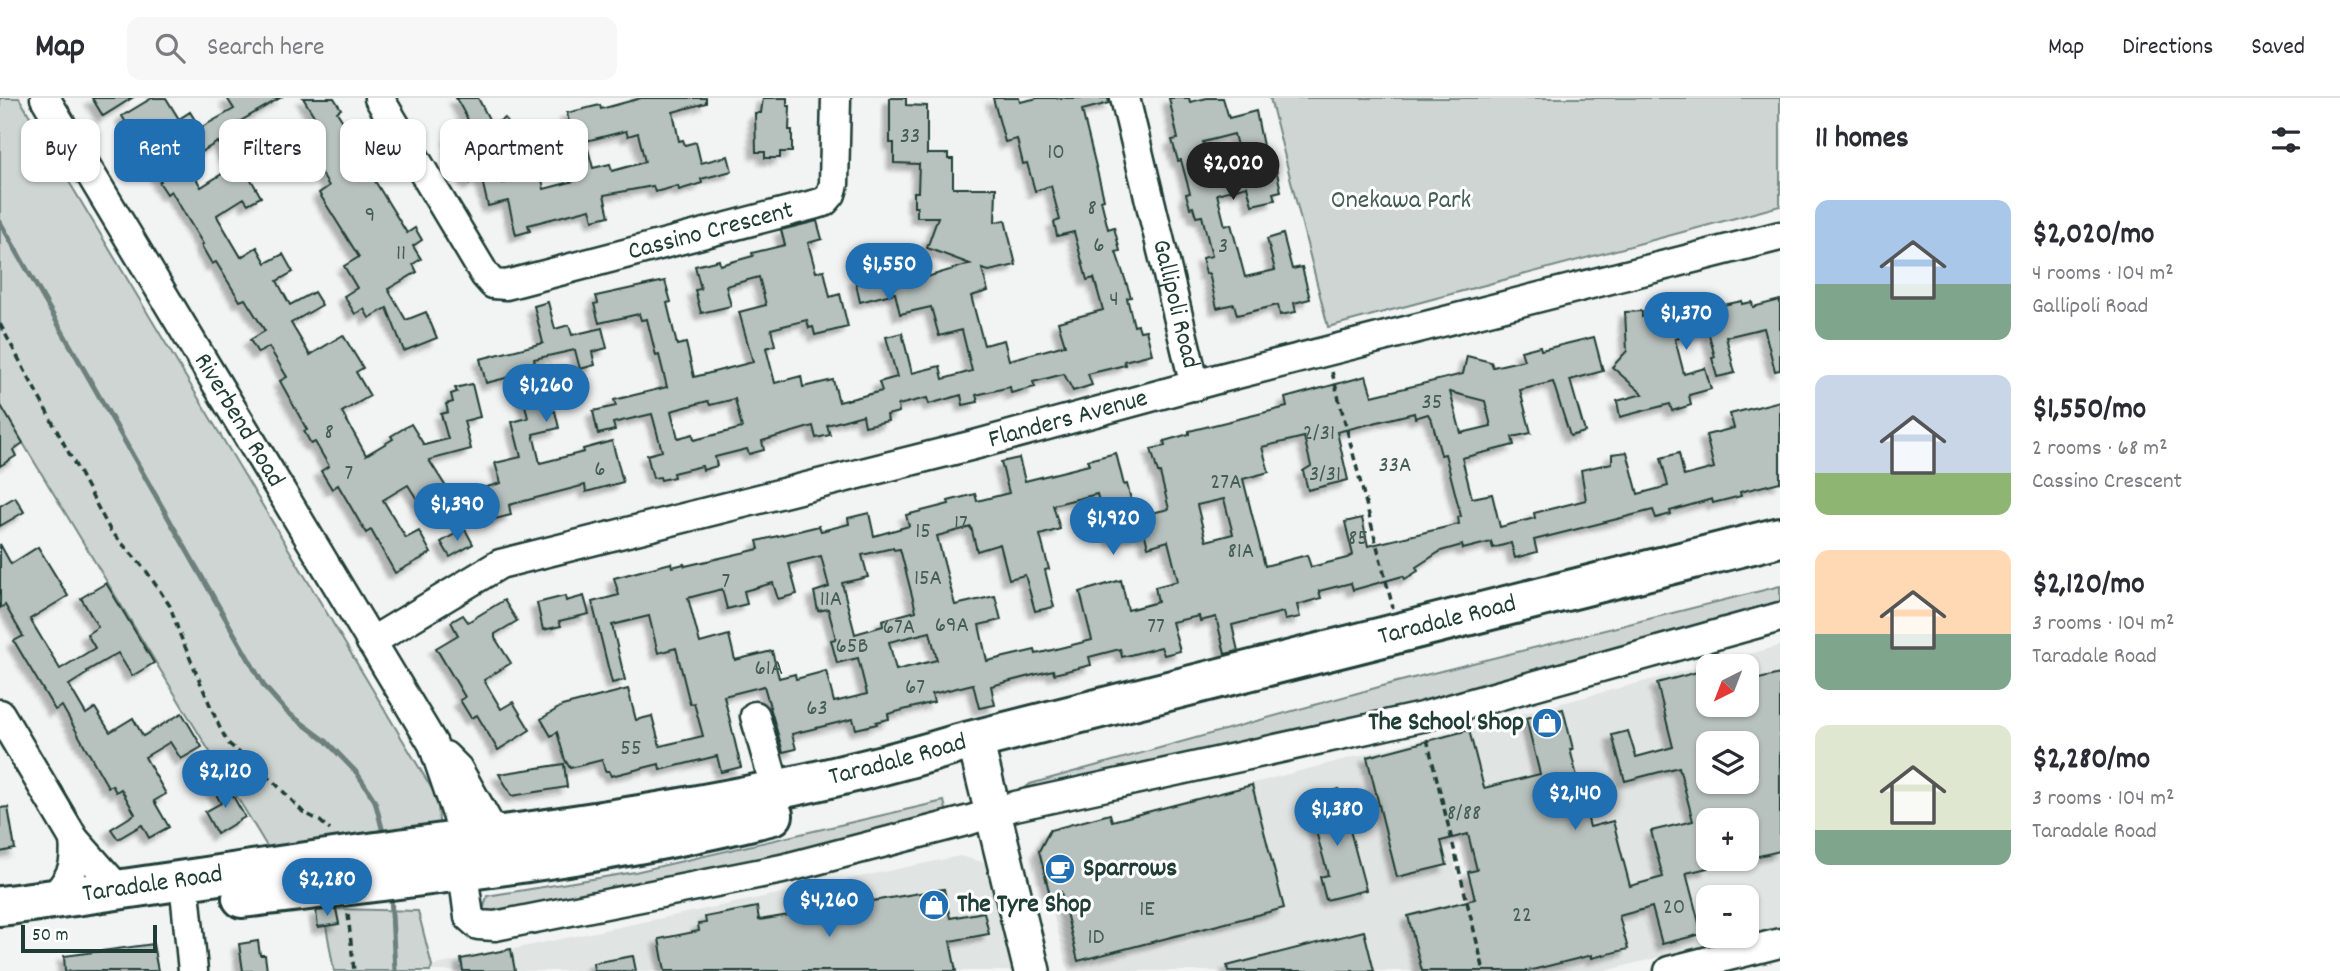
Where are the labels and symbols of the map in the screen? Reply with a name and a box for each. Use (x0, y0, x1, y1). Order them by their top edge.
house number: 33 (900, 121, 920, 154)
house number: 10 (1047, 137, 1065, 170)
pin: $2,020 (1176, 142, 1290, 202)
park label: Onekawa Park (1331, 183, 1471, 220)
street label: Cassino Crescent (624, 192, 798, 271)
house number: 8 (1087, 193, 1097, 226)
house number: 9 (365, 200, 375, 233)
house number: 6 (1093, 230, 1105, 263)
house number: 3 (1218, 231, 1228, 264)
street label: Gallipoli Road (1142, 236, 1209, 372)
house number: 11 (396, 238, 406, 271)
pin: $1,550 (832, 244, 946, 303)
house number: 4 (1109, 284, 1119, 317)
pin: $1,370 (1629, 292, 1743, 352)
street label: Riverbend Road (184, 346, 293, 495)
pin: $1,260 (489, 364, 603, 424)
street label: Flanders Avenue (984, 380, 1152, 459)
house number: 35 (1422, 387, 1442, 420)
house number: 8 (324, 417, 334, 450)
house number: 2/31 (1303, 418, 1335, 451)
house number: 33A (1379, 450, 1411, 483)
house number: 6 (594, 454, 606, 487)
house number: 7 (345, 458, 353, 491)
house number: 3/31 (1309, 459, 1341, 492)
house number: 27A (1210, 467, 1242, 500)
pin: $1,390 (400, 484, 514, 543)
pin: $1,920 (1056, 498, 1170, 557)
house number: 17 (954, 508, 968, 541)
house number: 15 (915, 516, 931, 549)
house number: 85 (1348, 523, 1368, 556)
house number: 81A (1228, 536, 1254, 569)
house number: 15A (914, 563, 942, 596)
house number: 7 (722, 566, 730, 599)
house number: 11A (820, 584, 842, 617)
street label: Taradale Road (1374, 586, 1520, 656)
house number: 69A (935, 610, 969, 643)
house number: 77 (1147, 611, 1165, 644)
house number: 67A (883, 612, 915, 645)
house number: 65B (836, 631, 868, 664)
house number: 61A (755, 653, 783, 686)
north arrow (1696, 654, 1759, 718)
house number: 67 (905, 672, 925, 705)
house number: 63 (806, 693, 828, 726)
place label: The School Shop (1368, 705, 1524, 742)
shop icon: The School Shop (1530, 706, 1564, 740)
street label: Taradale Road (825, 724, 970, 796)
house number: 55 (620, 733, 642, 766)
pin: $2,120 (168, 750, 282, 810)
pin: $2,140 (1518, 772, 1632, 832)
pin: $1,380 (1280, 788, 1394, 848)
house number: 8/88 (1447, 798, 1481, 831)
place label: Sparrows (1083, 851, 1177, 888)
cafe icon: Sparrows (1043, 852, 1077, 886)
street label: Taradale Road (80, 856, 225, 913)
pin: $2,280 (270, 858, 384, 918)
pin: $4,260 (772, 880, 886, 939)
place label: The Tyre Shop (957, 887, 1092, 924)
shop icon: The Tyre Shop (917, 888, 951, 922)
house number: 20 (1663, 892, 1685, 925)
house number: 1E (1139, 894, 1155, 927)
house number: 22 (1512, 900, 1532, 933)
scale bar (21, 922, 158, 954)
house number: 1D (1088, 922, 1105, 955)

